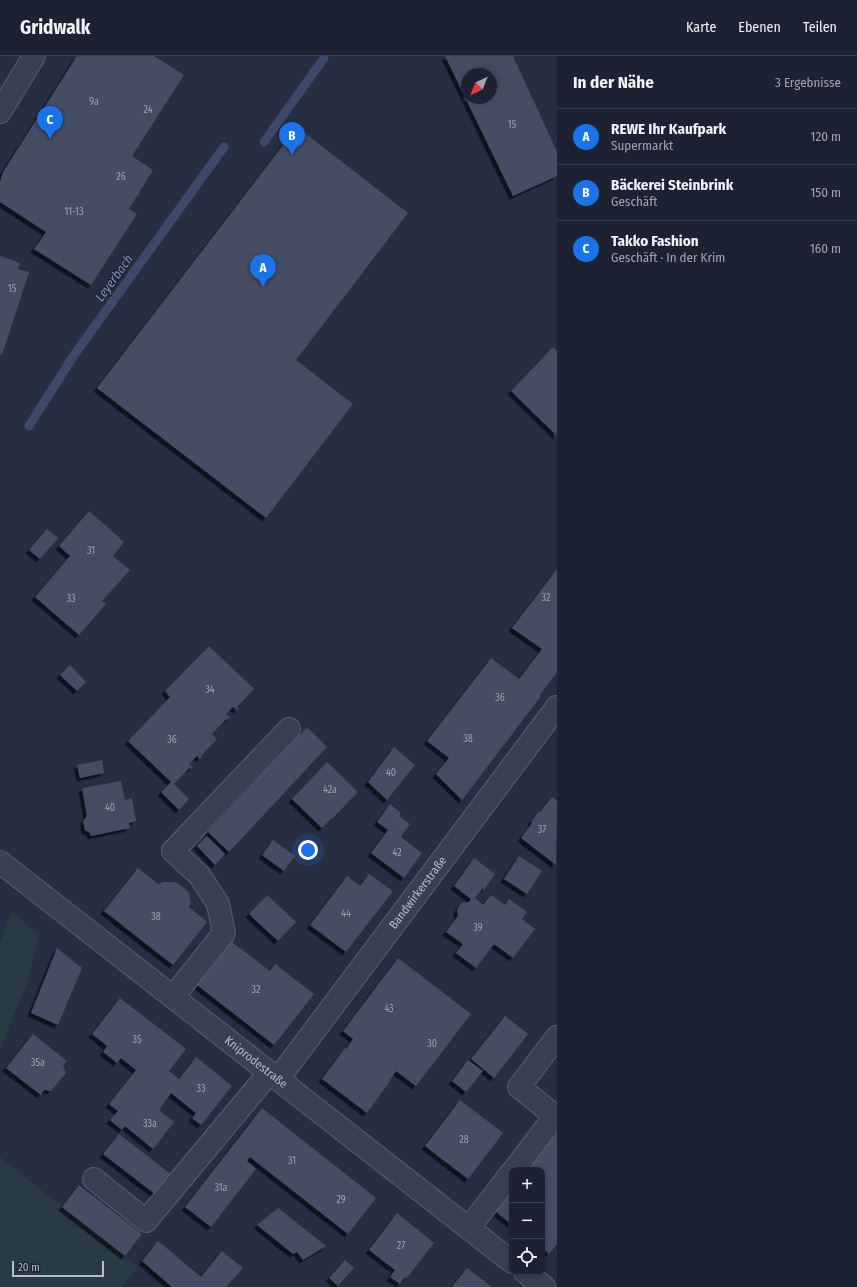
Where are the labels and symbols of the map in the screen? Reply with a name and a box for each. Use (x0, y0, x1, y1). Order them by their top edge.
north arrow (461, 68, 497, 104)
house number: 9a (89, 96, 99, 108)
house number: 24 (143, 104, 153, 116)
pin: C (37, 106, 63, 139)
house number: 15 (508, 119, 517, 131)
pin: B (279, 122, 305, 155)
house number: 26 (116, 171, 126, 183)
house number: 11-13 (64, 206, 84, 218)
water label: Leyerbach (92, 252, 136, 304)
pin: A (250, 254, 276, 287)
house number: 15 (8, 283, 17, 295)
house number: 31 (87, 545, 95, 557)
house number: 32 (542, 592, 551, 604)
house number: 33 (66, 593, 76, 605)
house number: 34 (205, 684, 215, 696)
house number: 36 (495, 692, 505, 704)
house number: 38 (463, 733, 473, 745)
house number: 36 (167, 734, 177, 746)
house number: 40 (386, 767, 396, 779)
house number: 42a (323, 784, 337, 796)
house number: 40 (105, 802, 115, 814)
house number: 37 (538, 824, 546, 836)
your location (298, 840, 318, 860)
house number: 42 (392, 847, 402, 859)
street label: Bandwirkerstraße (386, 854, 450, 932)
house number: 44 (341, 908, 351, 920)
house number: 38 (151, 911, 161, 923)
house number: 39 (473, 922, 483, 934)
house number: 32 (252, 984, 261, 996)
house number: 43 (384, 1003, 394, 1015)
street label: Kniprodestraße (222, 1033, 290, 1091)
house number: 35 (132, 1034, 142, 1046)
house number: 30 (427, 1038, 437, 1050)
house number: 35a (31, 1057, 45, 1069)
house number: 33 (196, 1083, 206, 1095)
house number: 33a (143, 1118, 157, 1130)
house number: 28 (459, 1134, 469, 1146)
house number: 31 (288, 1155, 296, 1167)
house number: 31a (214, 1182, 228, 1194)
house number: 29 (336, 1194, 346, 1206)
house number: 27 (397, 1240, 405, 1252)
scale bar (12, 1259, 104, 1278)

